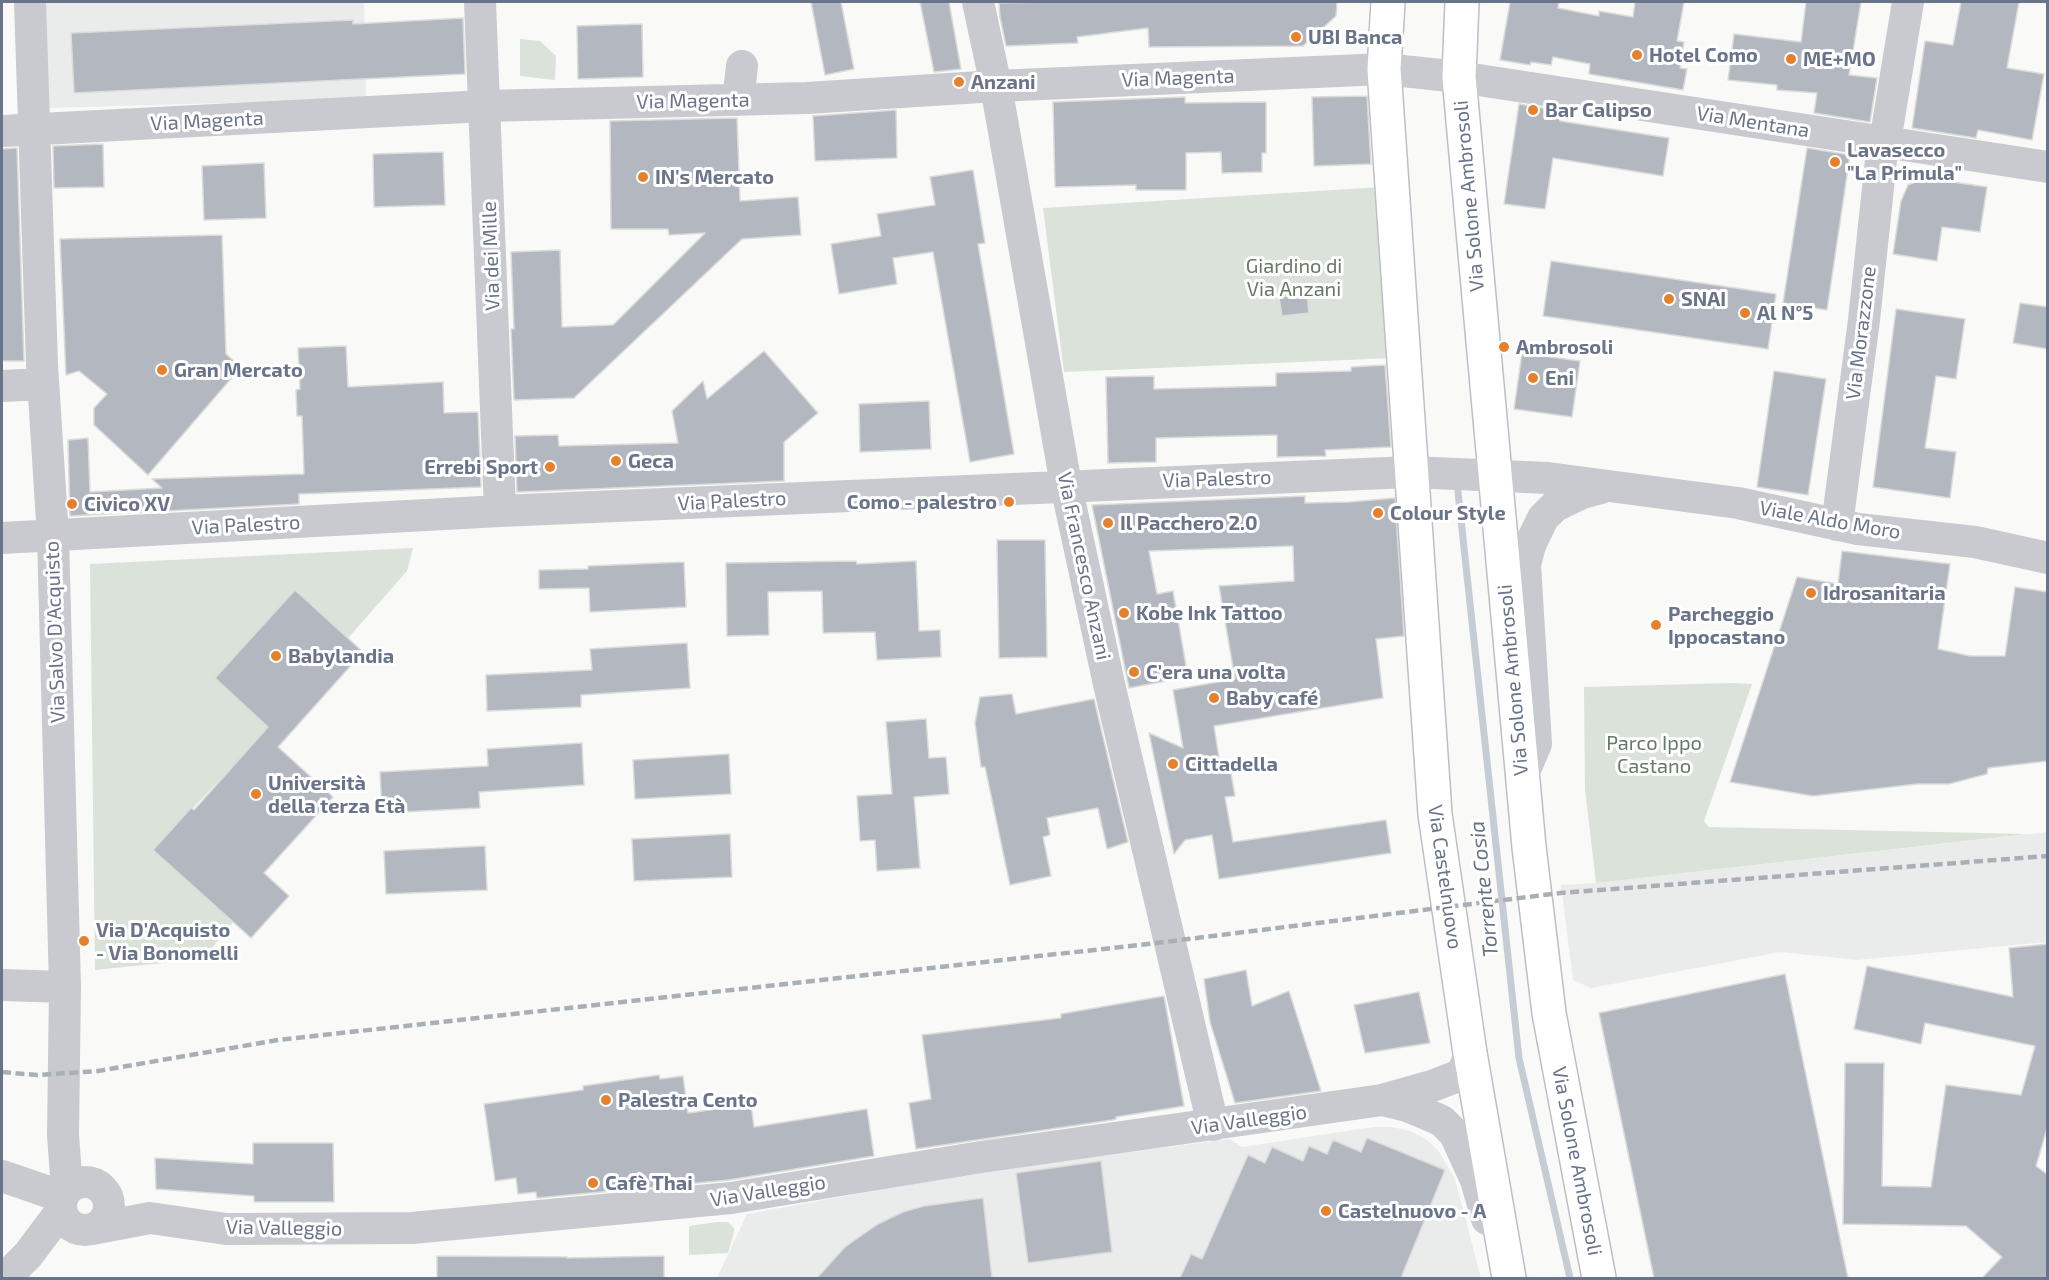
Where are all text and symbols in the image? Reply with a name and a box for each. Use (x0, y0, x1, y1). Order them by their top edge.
place label: UBI Banca (1308, 25, 1402, 49)
marker: UBI Banca (1289, 30, 1303, 44)
place label: Hotel Como (1649, 43, 1758, 67)
place label: ME+MO (1803, 47, 1876, 71)
marker: Hotel Como (1630, 48, 1644, 62)
marker: ME+MO (1784, 52, 1798, 66)
street label: Via Magenta (1121, 64, 1235, 92)
place label: Anzani (971, 70, 1036, 94)
marker: Anzani (952, 75, 966, 89)
street label: Via Magenta (636, 88, 750, 114)
place label: Bar Calipso (1545, 98, 1652, 122)
street label: Via Solone Ambrosoli (1449, 99, 1489, 293)
street label: Via Mentana (1695, 101, 1811, 143)
marker: Bar Calipso (1526, 103, 1540, 117)
street label: Via Magenta (150, 106, 264, 136)
place label: Lavasecco "La Primula" (1847, 138, 1962, 185)
marker: Lavasecco "La Primula" (1828, 155, 1842, 169)
place label: IN's Mercato (655, 165, 774, 189)
marker: IN's Mercato (636, 170, 650, 184)
street label: Via dei Mille (477, 201, 505, 311)
park label: Giardino di Via Anzani (1246, 254, 1342, 301)
street label: Via Morazzone (1841, 265, 1881, 401)
place label: SNAI (1681, 287, 1726, 311)
marker: SNAI (1662, 292, 1676, 306)
place label: Al N°5 (1757, 301, 1813, 325)
marker: Al N°5 (1738, 306, 1752, 320)
place label: Ambrosoli (1516, 335, 1613, 359)
marker: Ambrosoli (1497, 340, 1511, 354)
place label: Gran Mercato (174, 358, 303, 382)
marker: Gran Mercato (155, 363, 169, 377)
place label: Eni (1545, 366, 1574, 390)
marker: Eni (1526, 371, 1540, 385)
place label: Geca (628, 449, 674, 473)
marker: Geca (609, 454, 623, 468)
place label: Errebi Sport (424, 455, 538, 479)
marker: Errebi Sport (543, 460, 557, 474)
street label: Via Palestro (1162, 465, 1272, 493)
street label: Via Francesco Anzani (1052, 470, 1116, 662)
street label: Via Palestro (677, 486, 787, 516)
place label: Como - palestro (847, 490, 997, 514)
place label: Civico XV (84, 492, 170, 516)
marker: Como - palestro (1002, 495, 1016, 509)
street label: Viale Aldo Moro (1758, 496, 1902, 544)
marker: Civico XV (65, 497, 79, 511)
place label: Colour Style (1390, 501, 1506, 525)
marker: Colour Style (1371, 506, 1385, 520)
street label: Via Palestro (191, 510, 301, 540)
place label: Il Pacchero 2.0 (1120, 511, 1258, 535)
marker: Il Pacchero 2.0 (1101, 516, 1115, 530)
street label: Via Salvo D'Acquisto (40, 540, 70, 724)
place label: Idrosanitaria (1823, 581, 1946, 605)
street label: Via Solone Ambrosoli (1493, 583, 1533, 777)
marker: Idrosanitaria (1804, 586, 1818, 600)
place label: Kobe Ink Tattoo (1136, 601, 1283, 625)
place label: Parcheggio Ippocastano (1668, 602, 1785, 649)
marker: Kobe Ink Tattoo (1117, 606, 1131, 620)
marker: Parcheggio Ippocastano (1649, 618, 1663, 632)
place label: Babylandia (288, 644, 394, 668)
marker: Babylandia (269, 649, 283, 663)
place label: C'era una volta (1146, 660, 1286, 684)
marker: C'era una volta (1127, 665, 1141, 679)
place label: Baby café (1226, 686, 1318, 710)
marker: Baby café (1207, 691, 1221, 705)
park label: Parco Ippo Castano (1606, 731, 1702, 778)
place label: Cittadella (1185, 752, 1278, 776)
marker: Cittadella (1166, 757, 1180, 771)
place label: Università della terza Età (268, 771, 405, 818)
marker: Università della terza Età (249, 787, 263, 801)
street label: Via Castelnuovo (1423, 803, 1467, 951)
water label: Torrente Cosia (1464, 820, 1504, 958)
place label: Via D'Acquisto - Via Bonomelli (96, 918, 239, 965)
marker: Via D'Acquisto - Via Bonomelli (77, 934, 91, 948)
street label: Via Solone Ambrosoli (1547, 1064, 1607, 1258)
place label: Palestra Cento (618, 1088, 758, 1112)
marker: Palestra Cento (599, 1093, 613, 1107)
street label: Via Valleggio (1190, 1100, 1308, 1140)
street label: Via Valleggio (709, 1170, 827, 1212)
place label: Cafè Thai (605, 1171, 693, 1195)
marker: Cafè Thai (586, 1176, 600, 1190)
place label: Castelnuovo - A (1338, 1199, 1486, 1223)
marker: Castelnuovo - A (1319, 1204, 1333, 1218)
street label: Via Valleggio (226, 1215, 342, 1241)

